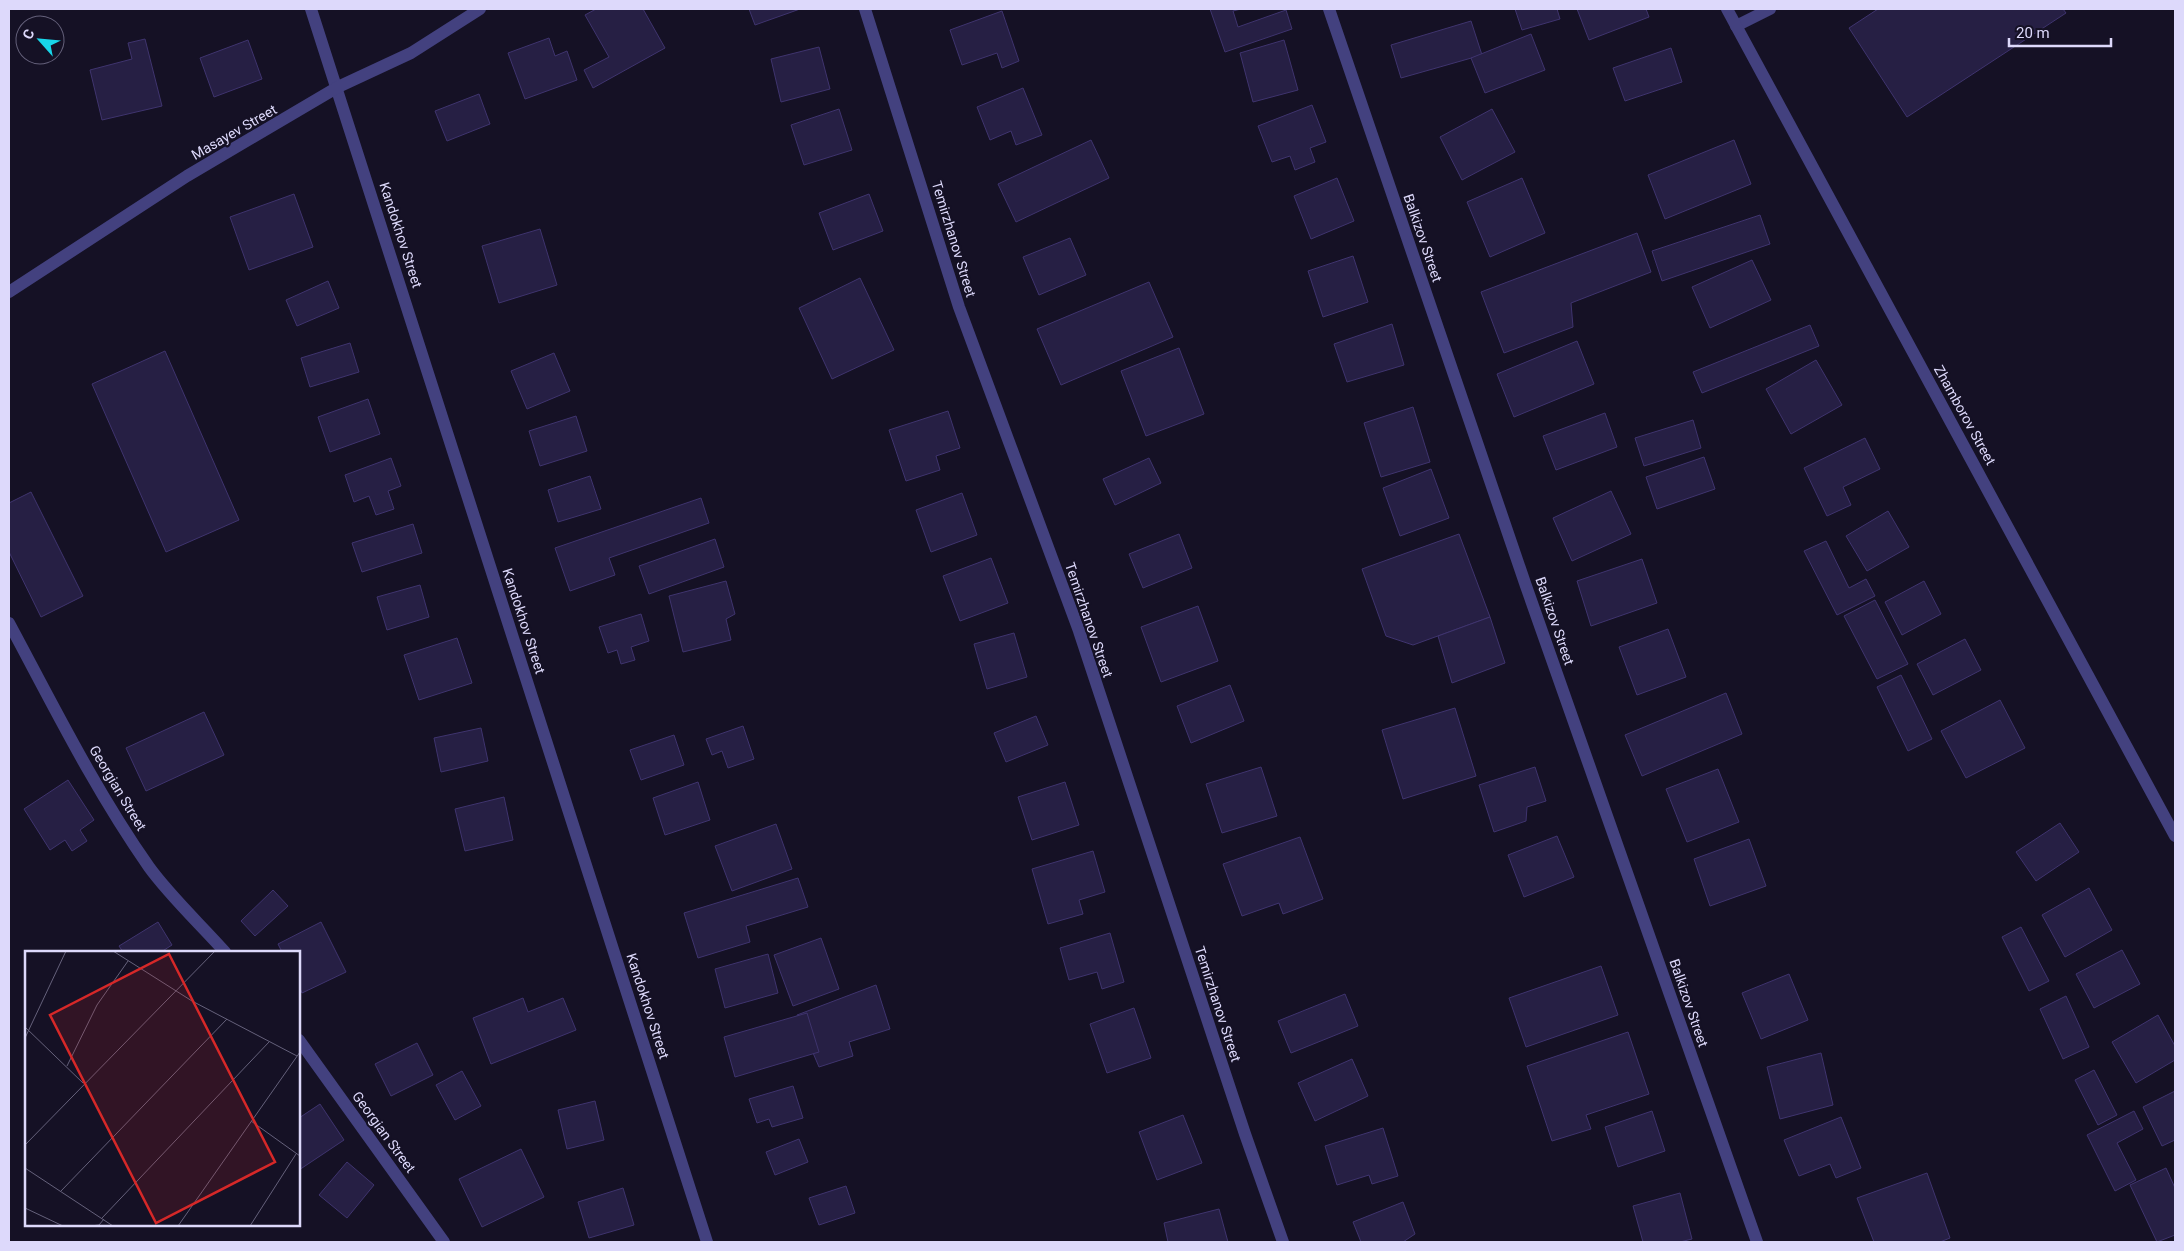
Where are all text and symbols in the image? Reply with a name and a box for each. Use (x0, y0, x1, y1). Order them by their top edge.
north arrow (15, 15, 65, 65)
scale bar (2009, 15, 2112, 47)
text: 20 m (2016, 24, 2050, 42)
text: С (19, 26, 38, 42)
street label: Masayev Street (189, 101, 280, 163)
street label: Temirzhanov Street (929, 179, 979, 299)
street label: Kandokhov Street (376, 180, 426, 290)
street label: Balkizov Street (1400, 192, 1446, 285)
street label: Zhamborov Street (1931, 362, 1999, 468)
street label: Temirzhanov Street (1062, 560, 1116, 680)
street label: Kandokhov Street (499, 566, 549, 676)
street label: Balkizov Street (1532, 575, 1578, 668)
street label: Georgian Street (86, 742, 150, 834)
street label: Temirzhanov Street (1192, 944, 1244, 1064)
inset map (25, 951, 300, 1226)
street label: Kandokhov Street (623, 951, 673, 1061)
street label: Balkizov Street (1666, 957, 1712, 1050)
street label: Georgian Street (349, 1088, 419, 1176)

